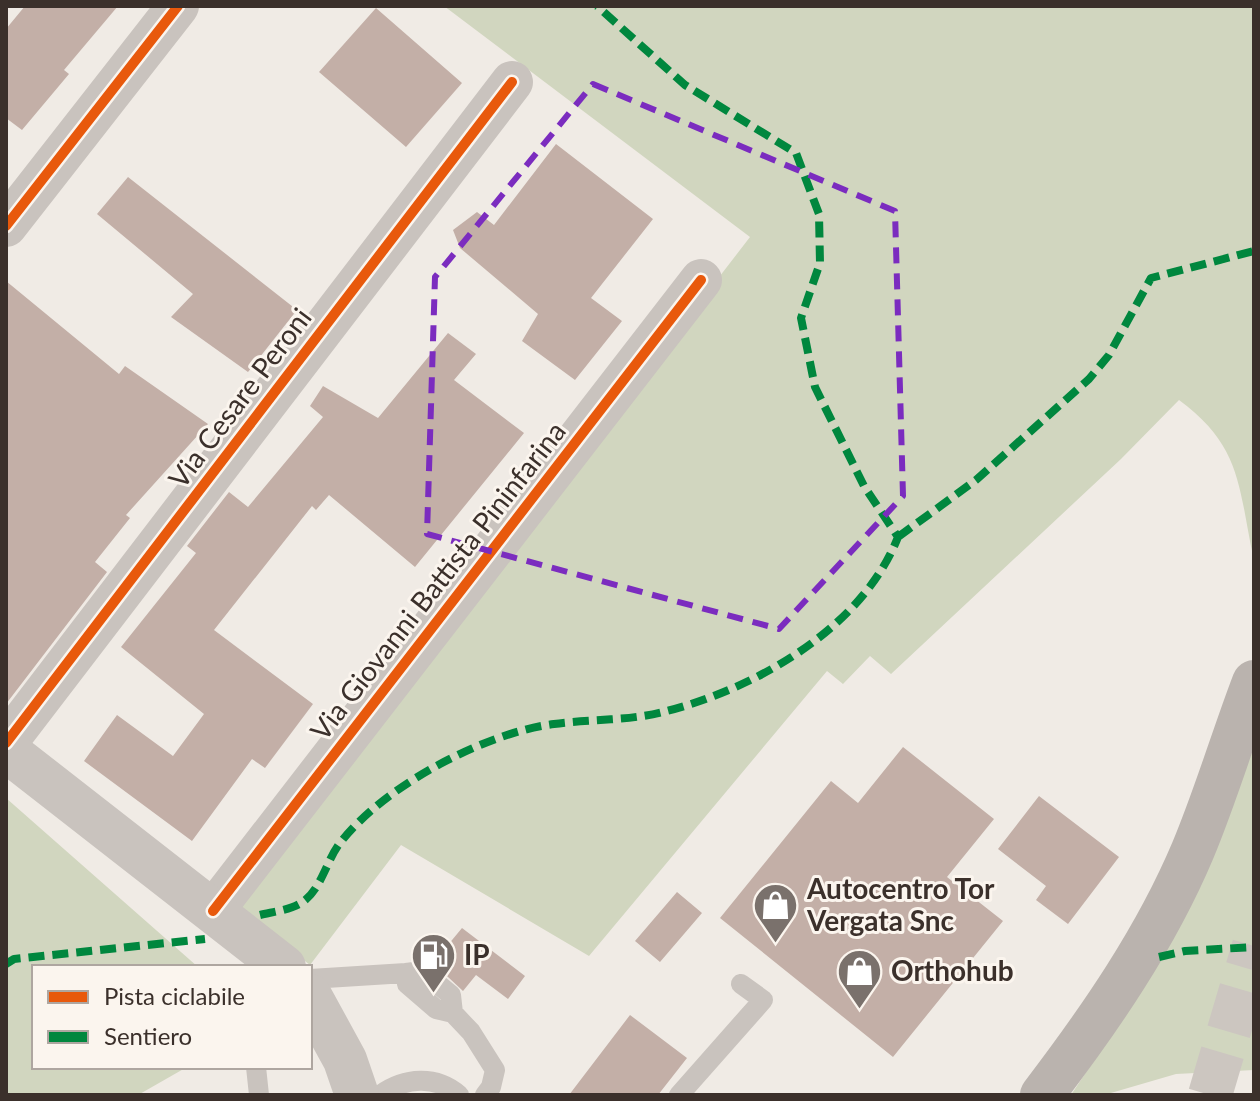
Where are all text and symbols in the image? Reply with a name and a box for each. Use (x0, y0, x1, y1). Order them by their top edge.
street label: Via Cesare Peroni (161, 301, 318, 494)
street label: Via Giovanni Battista Pininfarina (302, 414, 572, 746)
place label: Autocentro Tor Vergata Snc (806, 871, 995, 937)
shop icon: Autocentro Tor Vergata Snc (752, 881, 800, 944)
fuel station icon: IP (409, 931, 457, 994)
place label: IP (464, 937, 490, 971)
shop icon: Orthohub (836, 947, 884, 1010)
place label: Orthohub (891, 953, 1014, 987)
legend (32, 965, 312, 1069)
text: Pista ciclabile (104, 981, 245, 1010)
text: Sentiero (104, 1021, 192, 1050)

